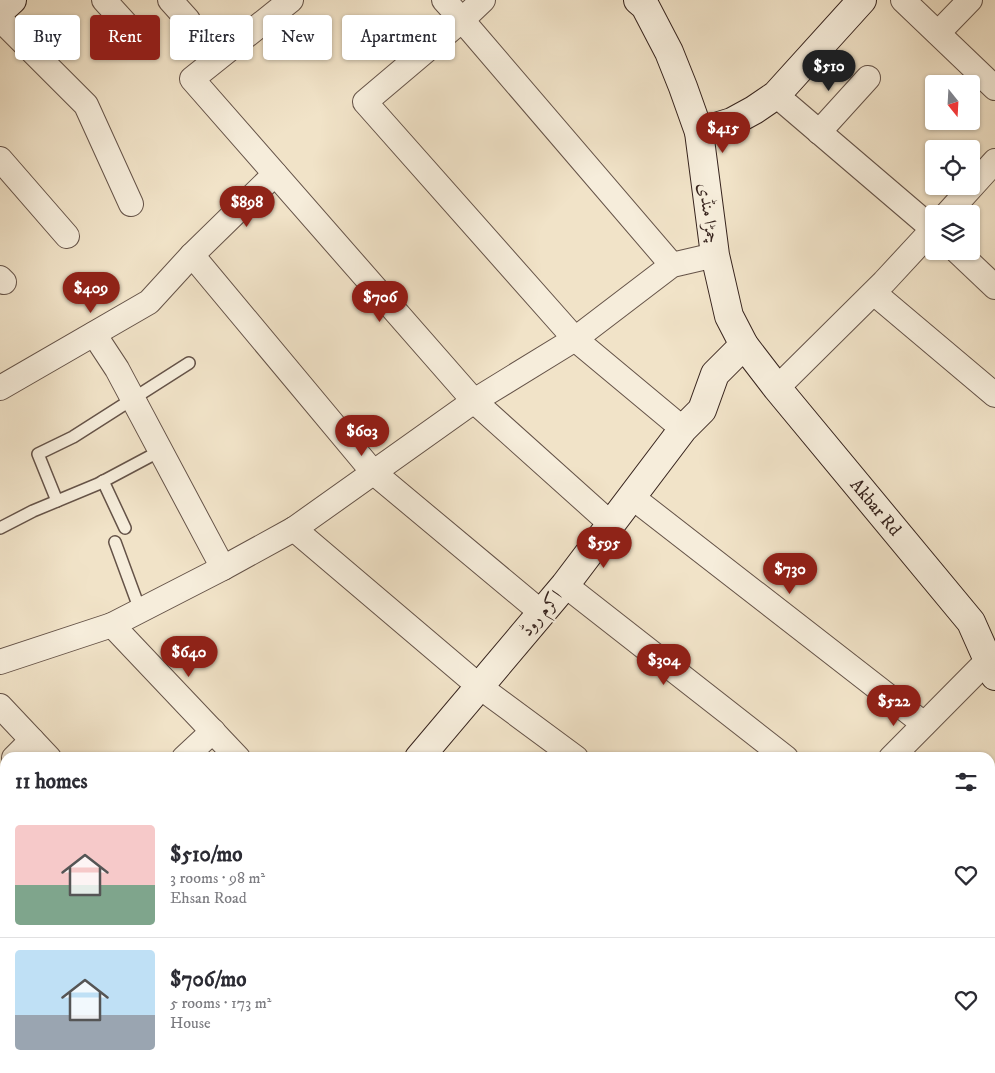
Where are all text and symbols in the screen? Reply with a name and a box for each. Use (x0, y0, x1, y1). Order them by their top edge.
chip: Buy (15, 15, 80, 60)
chip: Rent (90, 15, 160, 60)
chip: Filters (170, 15, 253, 60)
chip: New (263, 15, 332, 60)
chip: Apartment (342, 15, 455, 60)
pin: $510 (799, 49, 859, 92)
text: $510 (813, 56, 845, 76)
north arrow (925, 75, 980, 130)
map controls (925, 75, 980, 260)
pin: $415 (693, 112, 753, 154)
text: $415 (707, 118, 739, 138)
button: locate (925, 140, 980, 195)
street label: چمڑا منڈی (693, 182, 723, 245)
pin: $898 (217, 186, 277, 228)
text: $898 (231, 192, 263, 212)
button: layers (925, 205, 980, 260)
pin: $409 (61, 272, 121, 314)
text: $409 (74, 278, 108, 298)
pin: $706 (350, 280, 410, 323)
text: $706 (363, 287, 397, 307)
pin: $603 (332, 414, 392, 457)
text: $603 (346, 421, 378, 441)
street label: Akbar Rd (845, 475, 905, 541)
pin: $595 (574, 526, 634, 569)
text: $595 (588, 533, 620, 553)
pin: $730 (760, 552, 820, 595)
text: $730 (774, 559, 806, 579)
street label: اکرم روڈ (516, 586, 571, 644)
pin: $640 (159, 636, 219, 678)
text: $640 (172, 642, 206, 662)
pin: $304 (634, 644, 694, 686)
text: $304 (648, 650, 680, 670)
pin: $522 (864, 684, 924, 727)
text: $522 (878, 691, 910, 711)
icon: filters (952, 768, 980, 796)
text: 11 homes (15, 769, 88, 795)
text: $510/mo (170, 842, 242, 868)
icon: home (55, 845, 115, 905)
icon: heart (952, 861, 980, 889)
text: 3 rooms · 98 m² (170, 868, 265, 888)
text: Ehsan Road (170, 888, 247, 908)
text: $706/mo (170, 967, 246, 993)
icon: home (55, 970, 115, 1030)
icon: heart (952, 986, 980, 1014)
text: 5 rooms · 173 m² (170, 993, 271, 1013)
text: House (170, 1013, 211, 1033)

